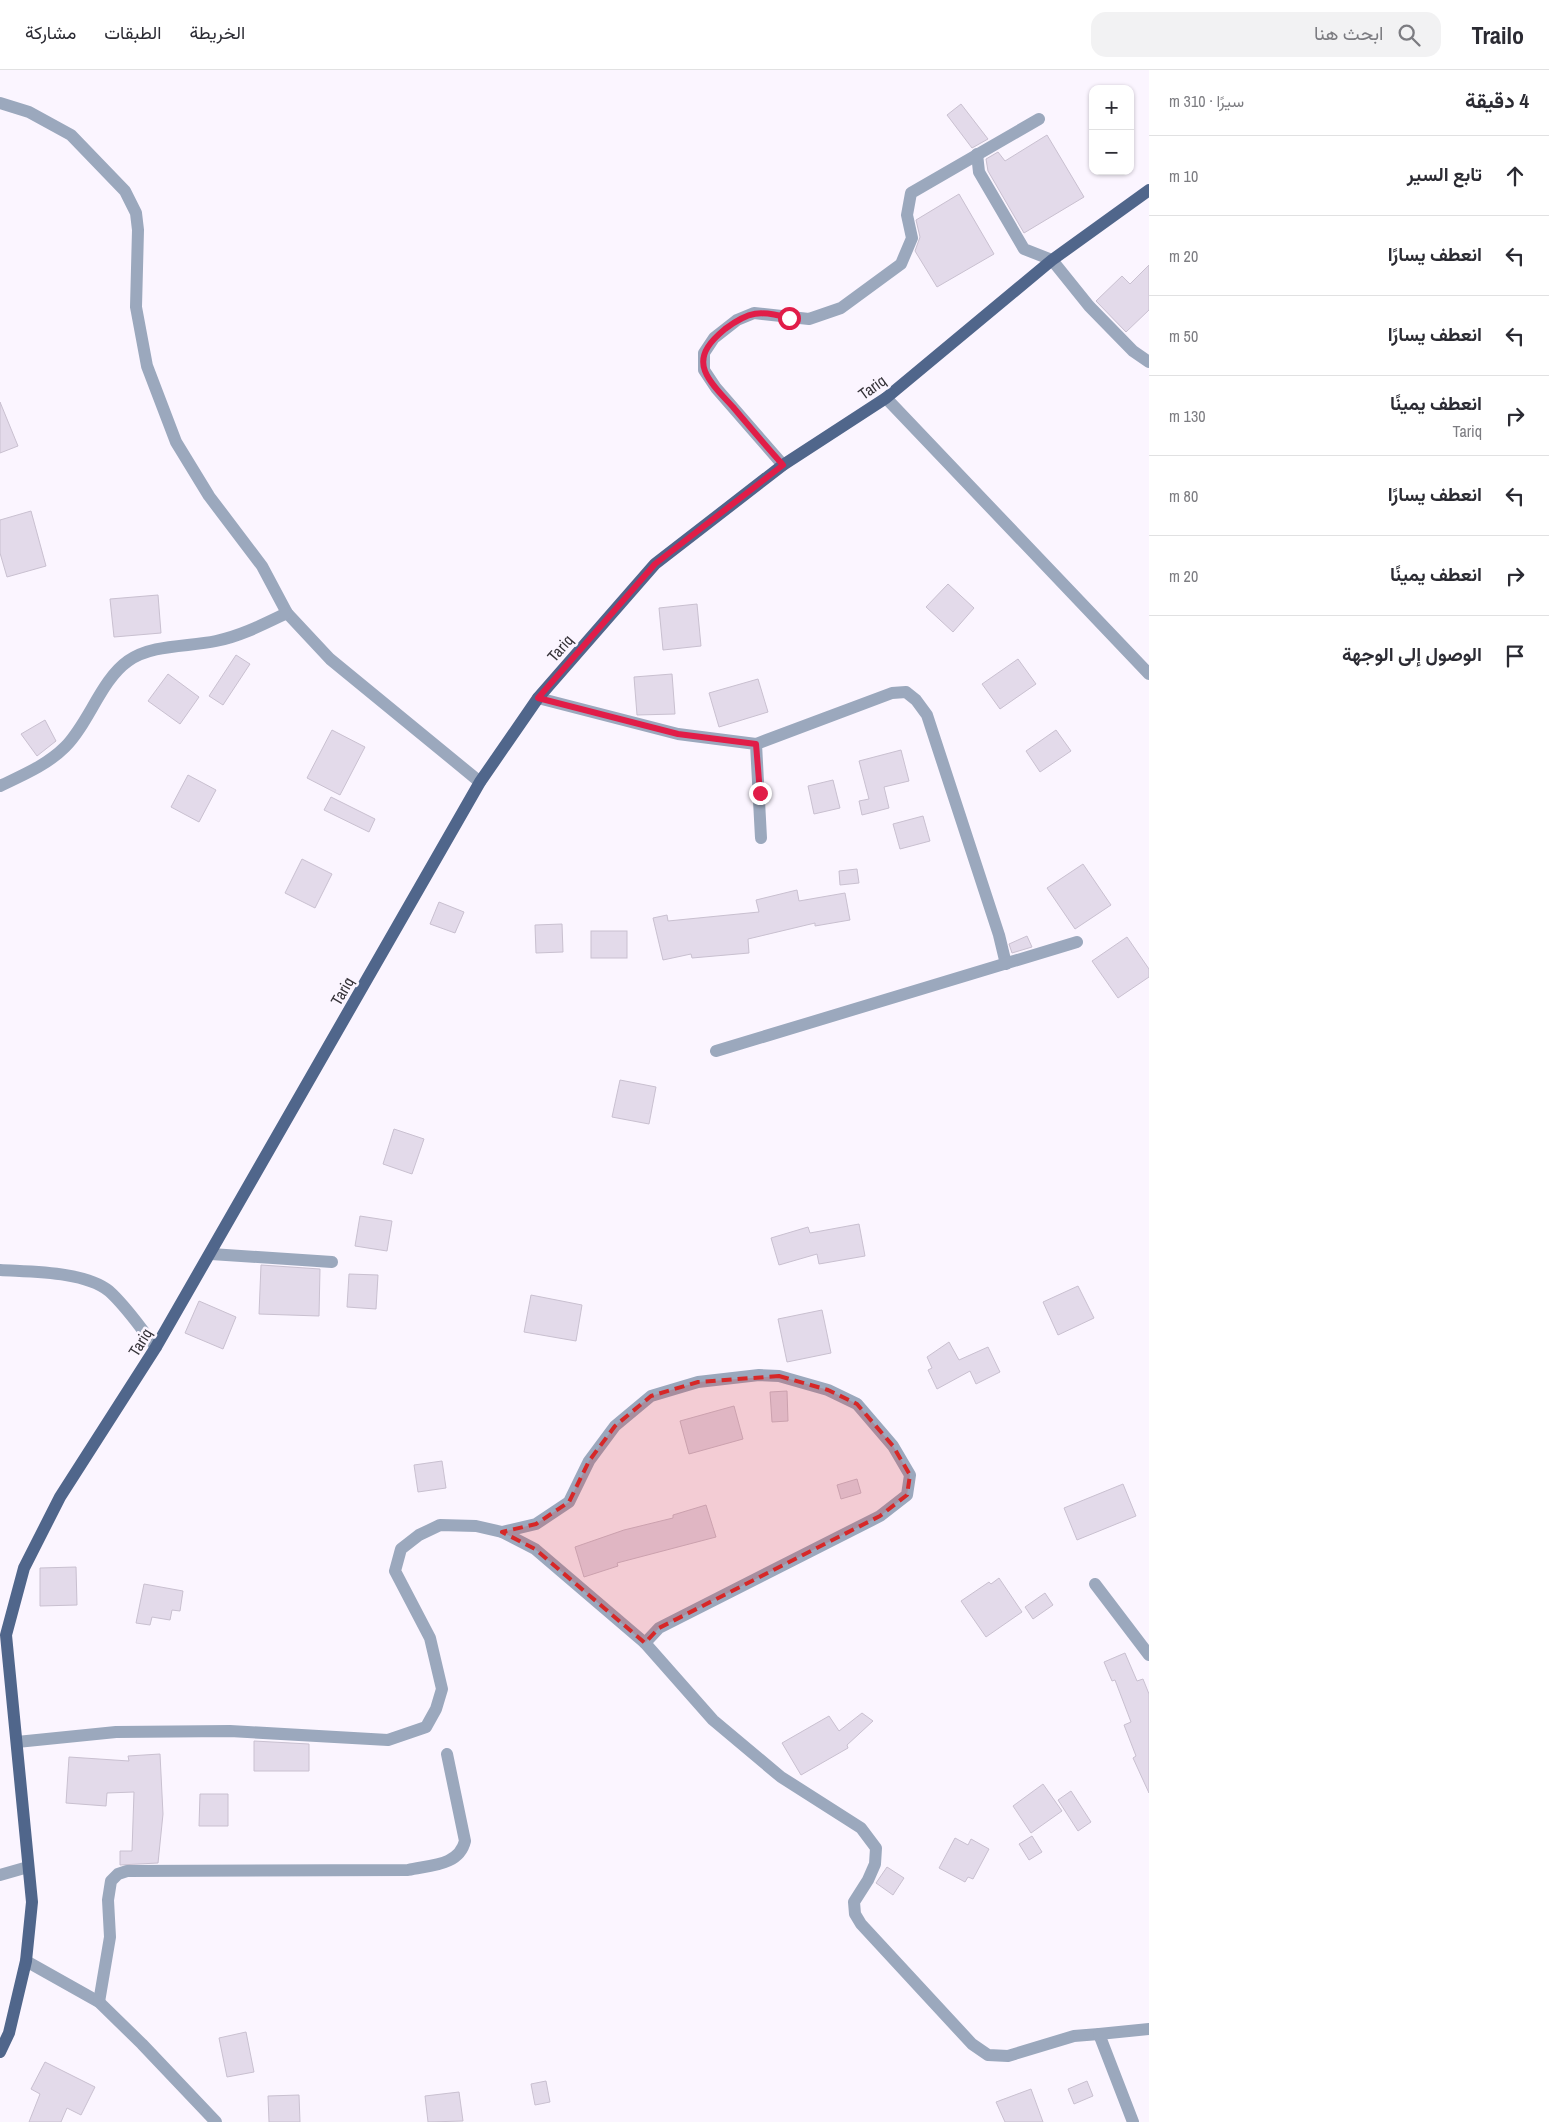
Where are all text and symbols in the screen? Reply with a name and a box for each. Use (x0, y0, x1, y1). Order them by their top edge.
search box (1091, 12, 1441, 57)
text: Trailo (1471, 19, 1524, 51)
text: مشاركة (25, 20, 76, 45)
text: الطبقات (104, 20, 161, 45)
text: الخريطة (189, 20, 245, 45)
text: ابحث هنا (1314, 20, 1383, 46)
icon: search (1395, 21, 1423, 49)
map controls (1089, 85, 1134, 175)
button: + (1089, 85, 1134, 130)
text: 4 دقيقة (1465, 86, 1529, 115)
text: سيرًا · 310 m (1169, 90, 1244, 112)
button: − (1089, 130, 1134, 175)
text: تابع السير (1407, 161, 1482, 187)
icon: ahead (1501, 162, 1529, 190)
text: 10 m (1169, 165, 1198, 187)
text: انعطف يسارًا (1388, 241, 1482, 267)
icon: left (1501, 242, 1529, 270)
text: 20 m (1169, 245, 1198, 267)
route start (778, 307, 801, 330)
text: انعطف يسارًا (1388, 321, 1482, 347)
icon: left (1501, 322, 1529, 350)
text: 50 m (1169, 325, 1198, 347)
street label: Tariq (854, 369, 890, 405)
text: انعطف يمينًا (1390, 390, 1482, 416)
icon: right (1501, 402, 1529, 430)
text: 130 m (1169, 405, 1205, 427)
text: Tariq (1453, 420, 1482, 442)
text: انعطف يسارًا (1388, 481, 1482, 507)
icon: left (1501, 482, 1529, 510)
text: 80 m (1169, 485, 1198, 507)
text: انعطف يمينًا (1390, 561, 1482, 587)
icon: right (1501, 562, 1529, 590)
text: 20 m (1169, 565, 1198, 587)
street label: Tariq (542, 630, 578, 666)
text: الوصول إلى الوجهة (1342, 641, 1482, 667)
icon: arrive (1501, 642, 1529, 670)
route end (749, 782, 772, 805)
street label: Tariq (325, 973, 359, 1009)
street label: Tariq (123, 1324, 157, 1360)

